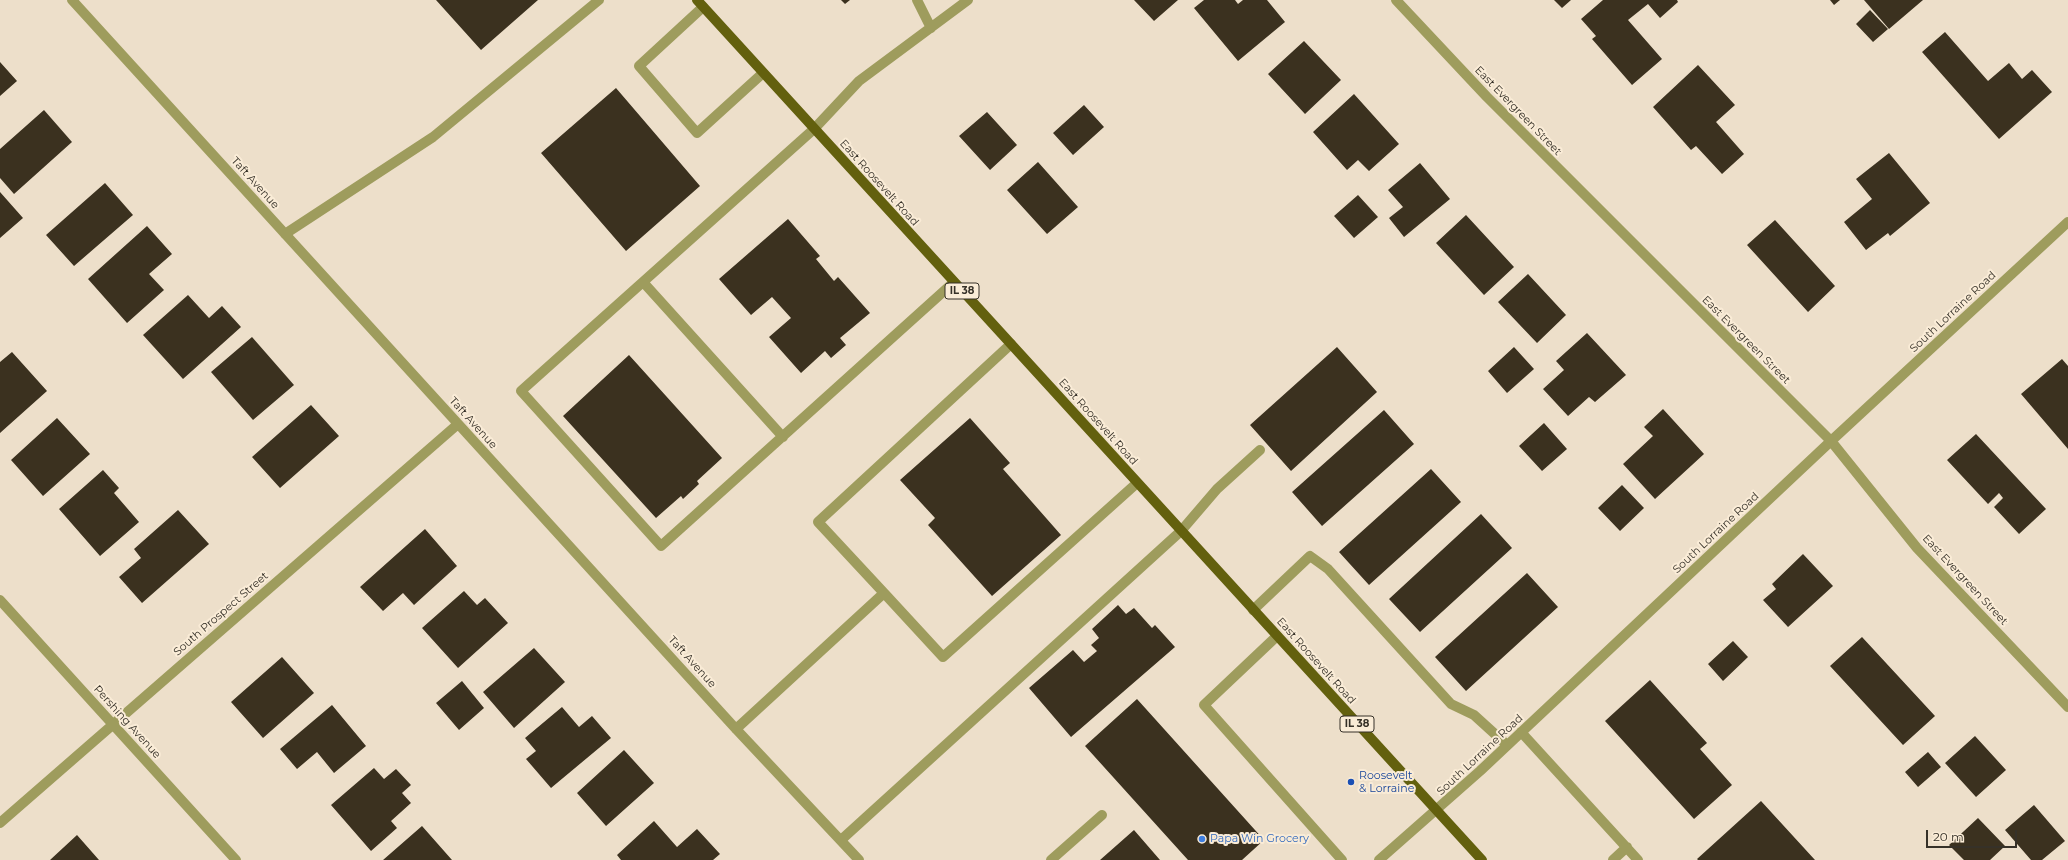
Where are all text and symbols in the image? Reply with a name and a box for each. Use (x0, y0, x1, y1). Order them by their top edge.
street label: East Evergreen Street (1472, 64, 1564, 158)
street label: East Roosevelt Road (837, 137, 921, 229)
street label: Taft Avenue (228, 154, 282, 212)
street label: South Lorraine Road (1907, 269, 1999, 355)
road number: IL 38 (945, 283, 979, 299)
street label: East Evergreen Street (1699, 293, 1793, 387)
street label: East Roosevelt Road (1056, 376, 1140, 468)
street label: Taft Avenue (446, 394, 500, 452)
street label: South Lorraine Road (1670, 490, 1762, 576)
street label: East Evergreen Street (1920, 532, 2010, 628)
street label: South Prospect Street (171, 569, 271, 659)
street label: East Roosevelt Road (1274, 615, 1358, 707)
street label: Taft Avenue (665, 633, 719, 691)
street label: Pershing Avenue (91, 683, 163, 761)
street label: South Lorraine Road (1434, 712, 1526, 798)
road number: IL 38 (1340, 716, 1374, 732)
place label: Roosevelt & Lorraine (1359, 769, 1414, 795)
marker: Roosevelt & Lorraine (1346, 777, 1356, 787)
scale bar (1928, 822, 2019, 848)
text: 20 m (1933, 829, 1964, 844)
place label: Papa Win Grocery (1210, 832, 1309, 846)
marker: Papa Win Grocery (1197, 834, 1207, 844)

